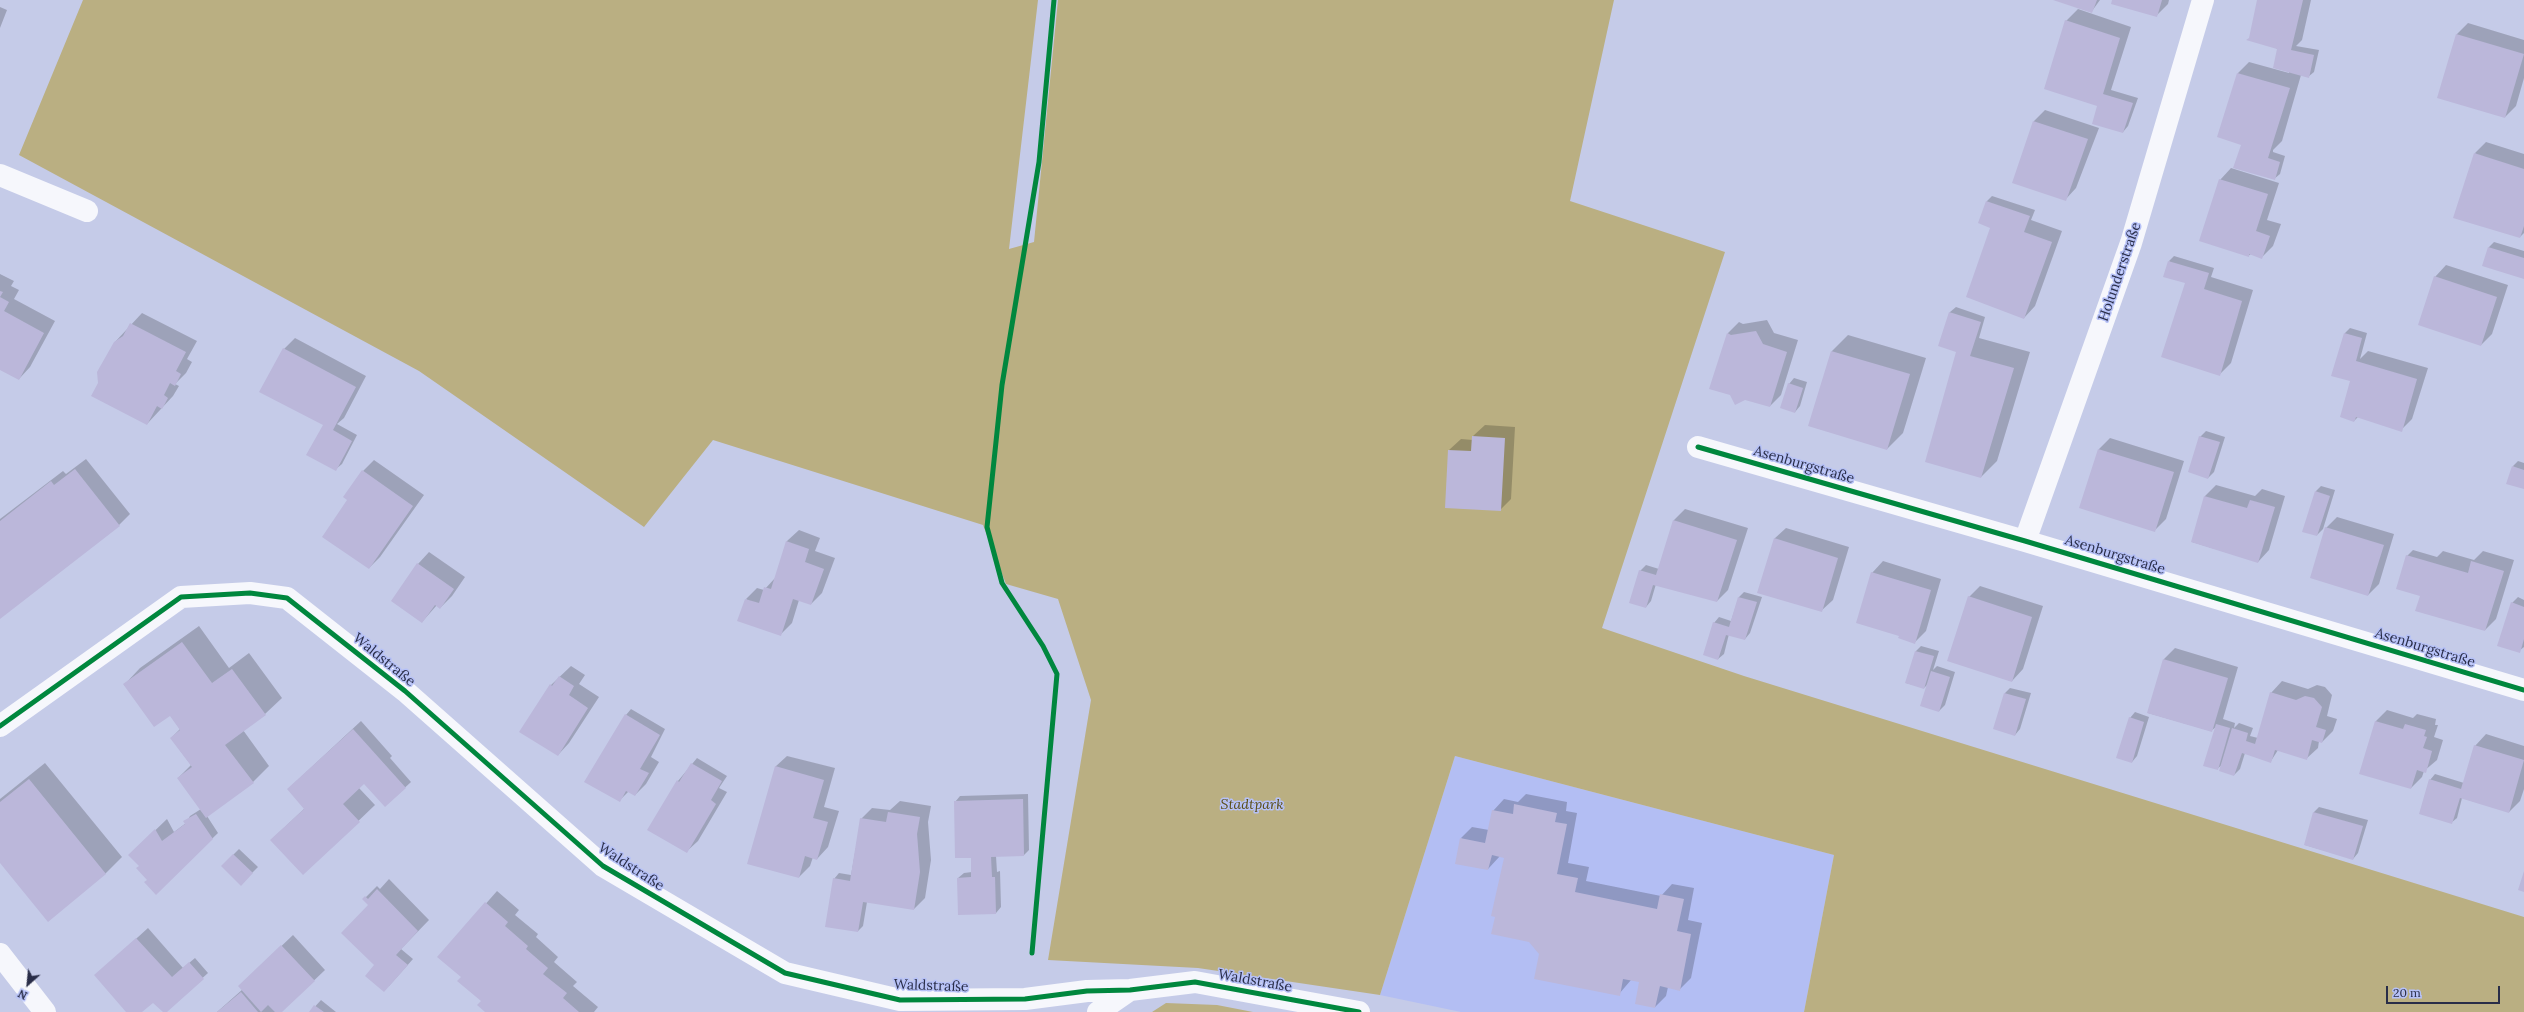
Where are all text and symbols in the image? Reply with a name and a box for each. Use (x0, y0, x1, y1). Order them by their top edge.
street label: Holunderstraße (2095, 220, 2145, 324)
street label: Asenburgstraße (1752, 443, 1856, 487)
street label: Asenburgstraße (2063, 532, 2167, 578)
street label: Asenburgstraße (2373, 625, 2477, 671)
street label: Waldstraße (350, 630, 418, 690)
park label: Stadtpark (1221, 797, 1283, 813)
street label: Waldstraße (595, 840, 667, 894)
north arrow (8, 964, 48, 1004)
street label: Waldstraße (1217, 966, 1293, 996)
street label: Waldstraße (893, 976, 969, 996)
scale bar (2388, 978, 2502, 1004)
text: 20 m (2393, 985, 2421, 1000)
text: N (16, 987, 30, 1003)

